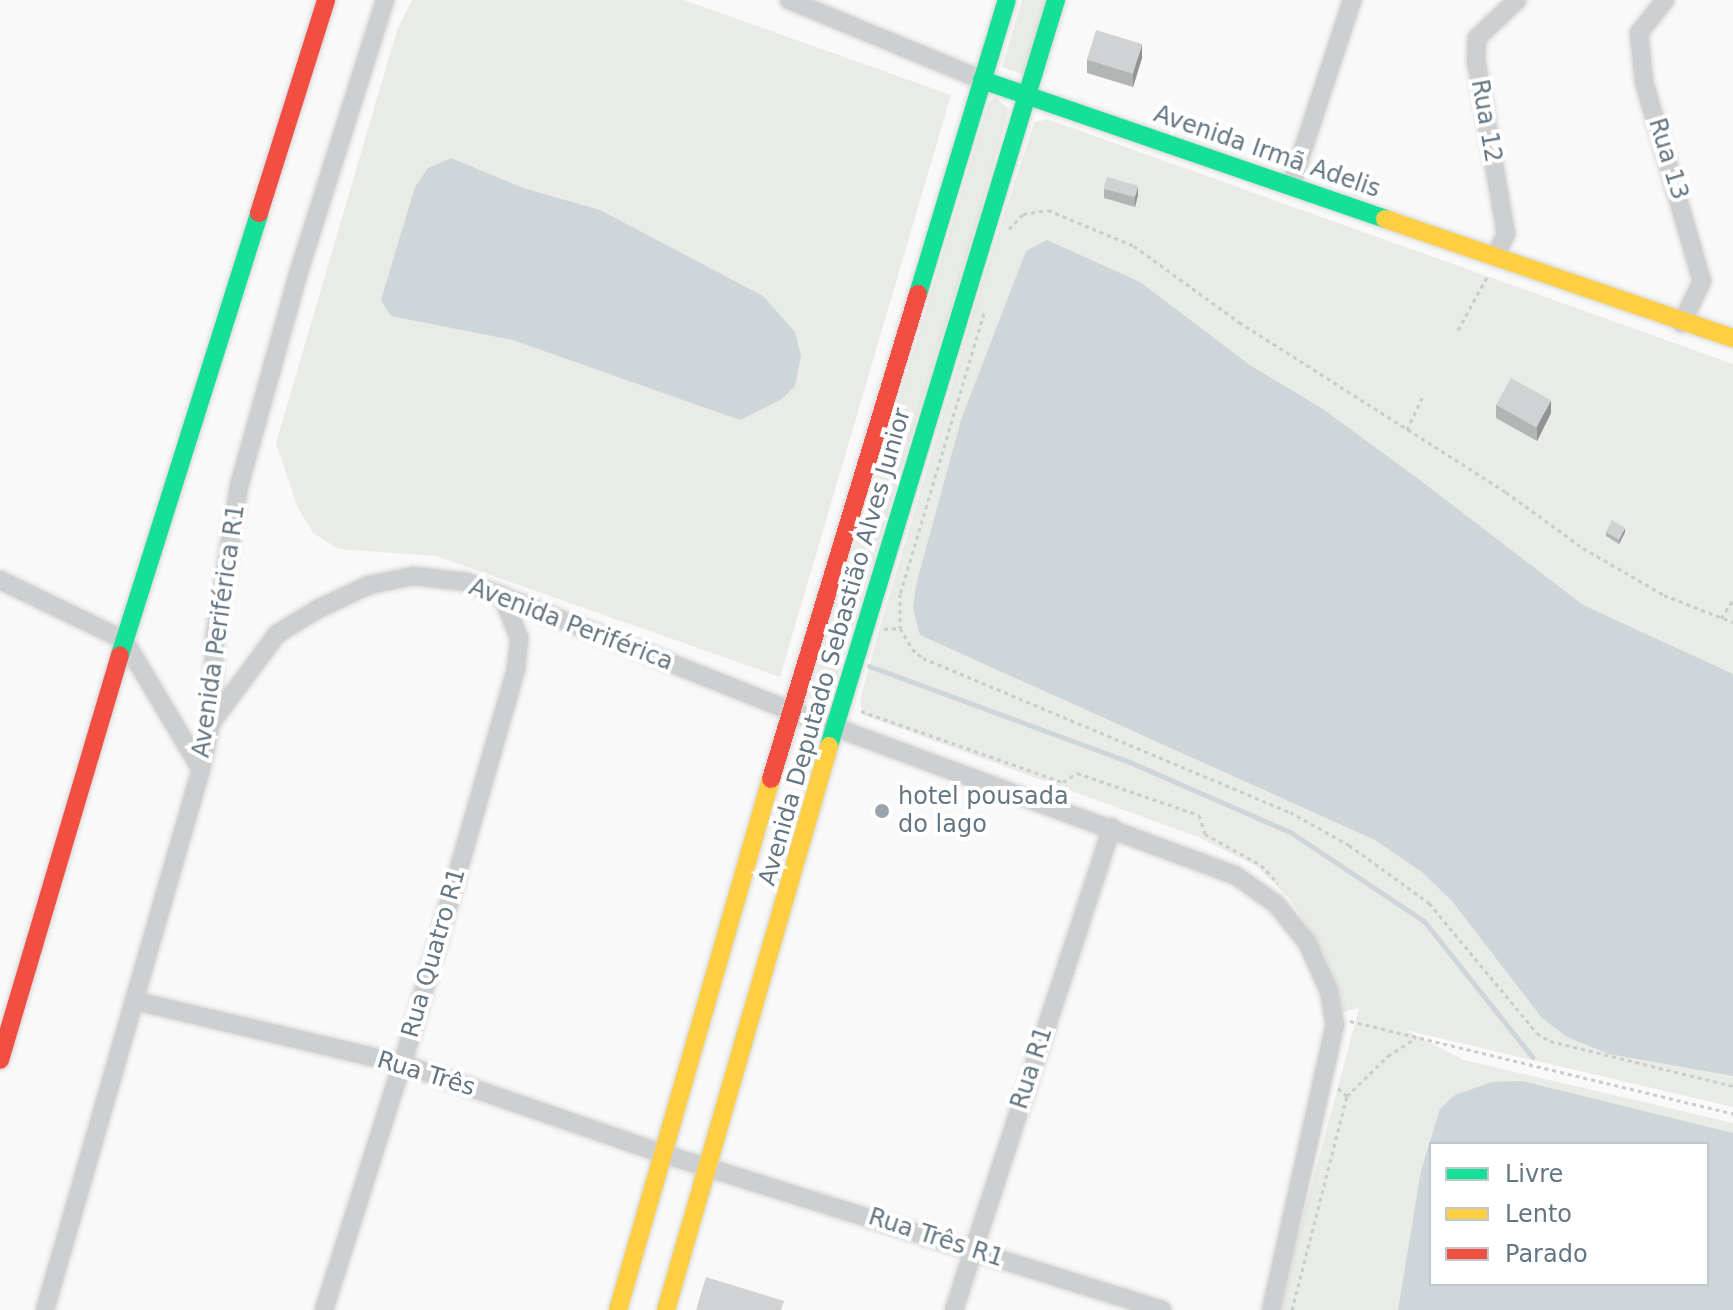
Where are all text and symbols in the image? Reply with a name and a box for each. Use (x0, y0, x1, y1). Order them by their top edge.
street label: Rua 12 (1465, 77, 1507, 165)
street label: Avenida Irmã Adelis (1150, 100, 1384, 204)
street label: Rua 13 (1642, 115, 1694, 203)
street label: Avenida Deputado Sebastião Alves Junior (753, 405, 917, 889)
street label: Avenida Periférica R1 (187, 502, 251, 760)
street label: Avenida Periférica (465, 573, 677, 677)
place label: hotel pousada do lago (898, 783, 1069, 839)
marker: hotel pousada do lago (873, 802, 891, 820)
street label: Rua Quatro R1 (396, 865, 472, 1041)
street label: Rua R1 (1005, 1023, 1059, 1113)
street label: Rua Três (374, 1045, 478, 1103)
legend (1429, 1142, 1709, 1286)
text: Livre (1505, 1160, 1563, 1188)
text: Lento (1505, 1200, 1572, 1228)
street label: Rua Três R1 (865, 1203, 1007, 1273)
text: Parado (1505, 1240, 1588, 1268)

